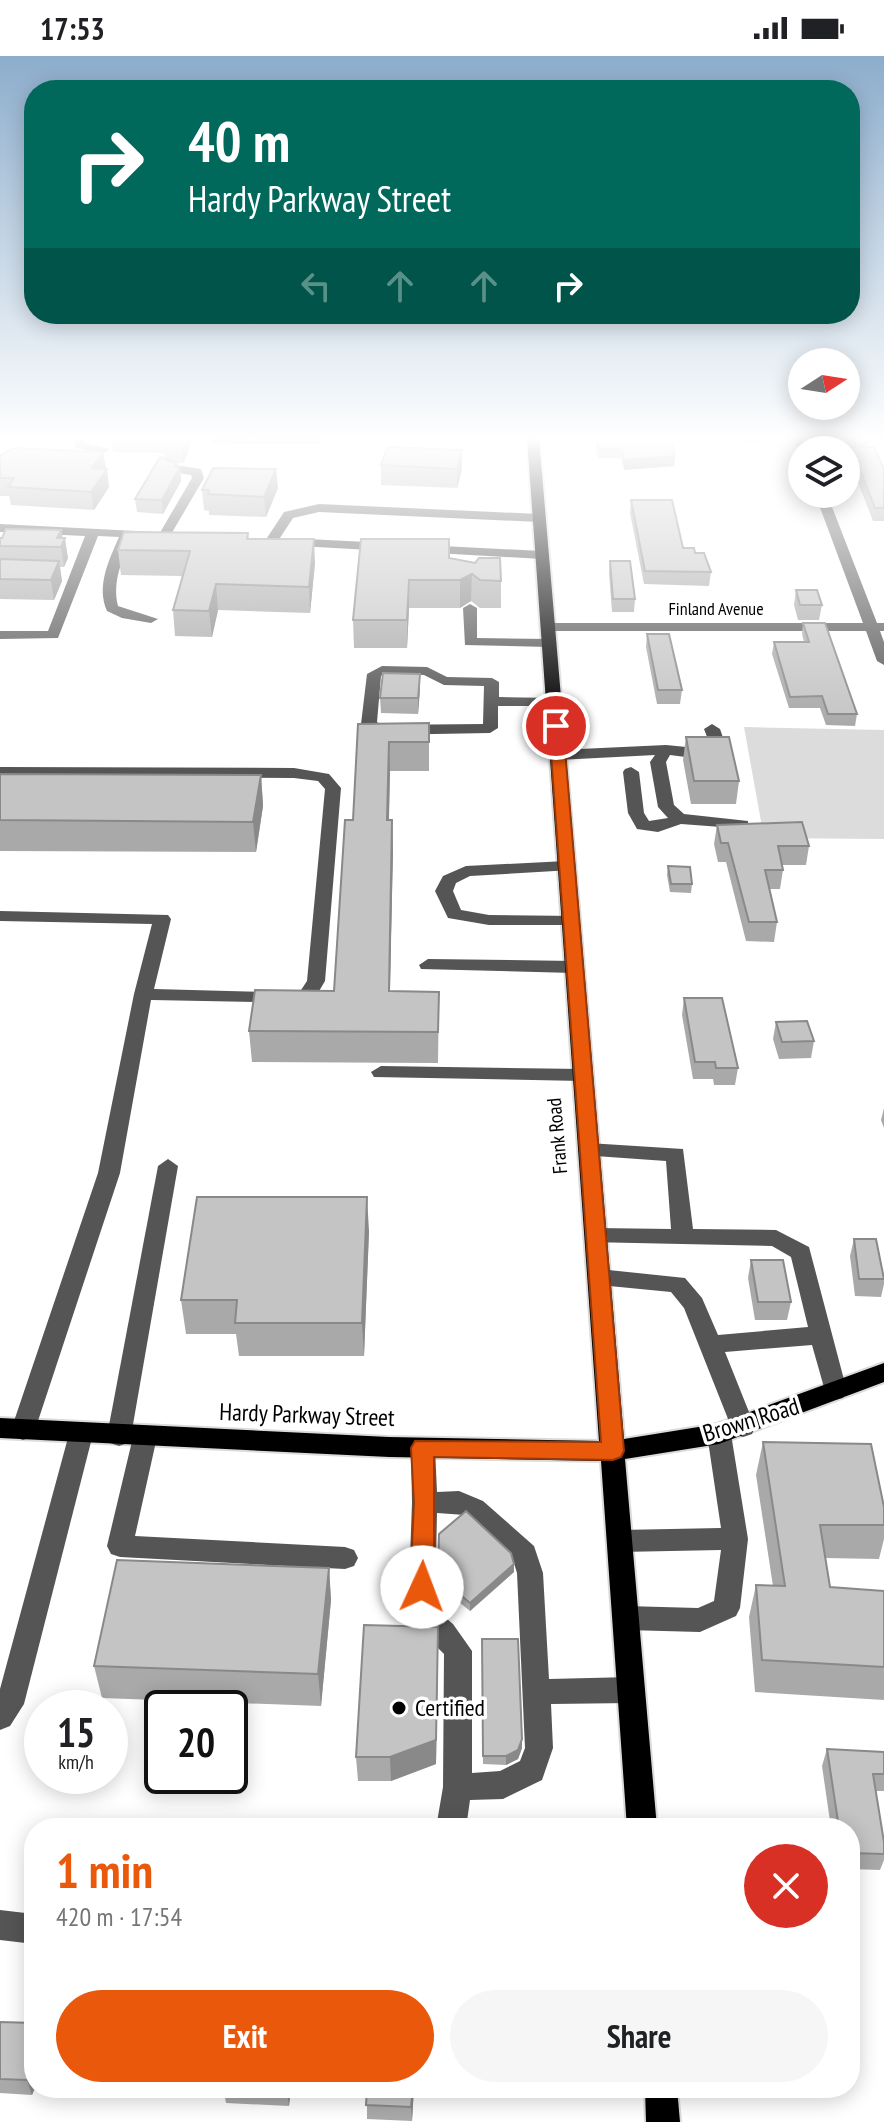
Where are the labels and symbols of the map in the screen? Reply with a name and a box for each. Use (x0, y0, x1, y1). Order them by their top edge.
north arrow (788, 348, 860, 420)
street label: Finland Avenue (668, 597, 764, 620)
pin (522, 692, 590, 760)
street label: Frank Road (541, 1097, 573, 1175)
street label: Brown Road (699, 1390, 803, 1449)
street label: Hardy Parkway Street (219, 1396, 396, 1433)
position arrow (380, 1545, 464, 1629)
speed limit sign: 20 (144, 1690, 248, 1794)
place label: Certified (415, 1692, 485, 1723)
marker: Certified (390, 1699, 408, 1717)

